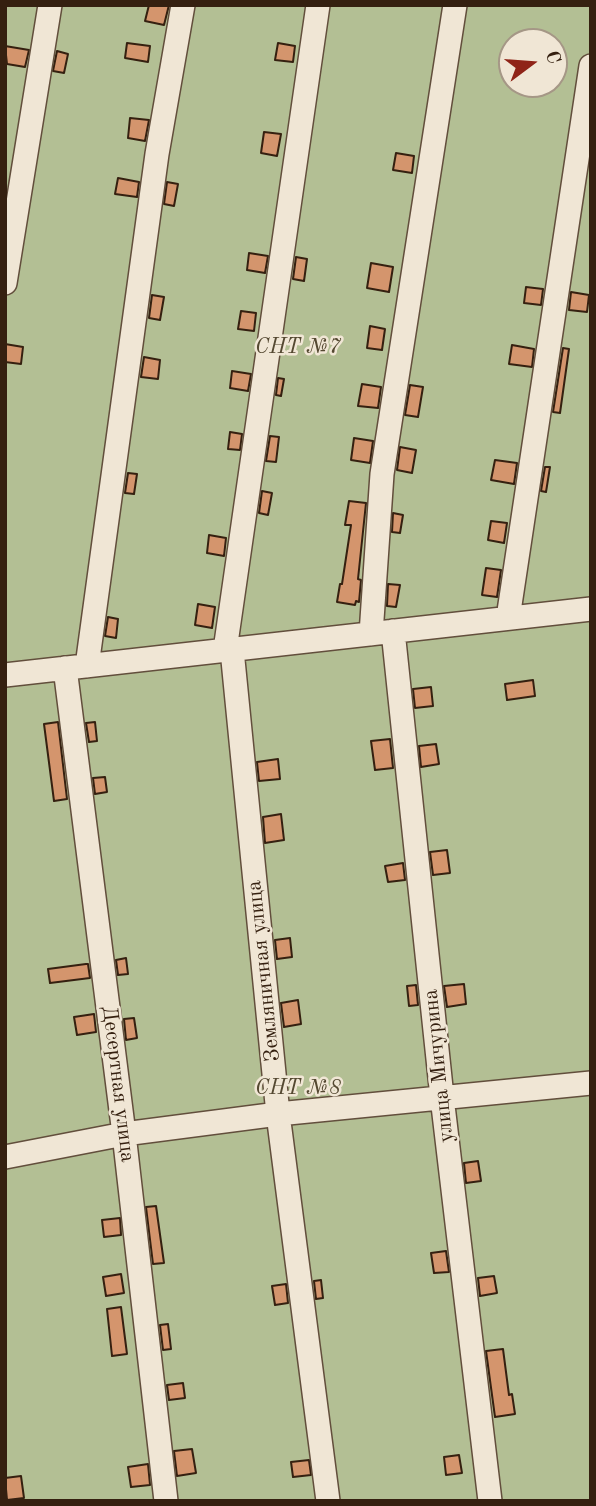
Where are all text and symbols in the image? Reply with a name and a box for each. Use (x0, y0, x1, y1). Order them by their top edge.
north arrow (498, 28, 568, 98)
text: С (541, 49, 563, 66)
park label: СНТ №7 (255, 334, 341, 360)
street label: Земляничная улица (242, 879, 286, 1063)
street label: улица Мичурина (418, 988, 460, 1144)
street label: Десертная улица (96, 1004, 140, 1164)
park label: СНТ №8 (255, 1075, 341, 1101)

